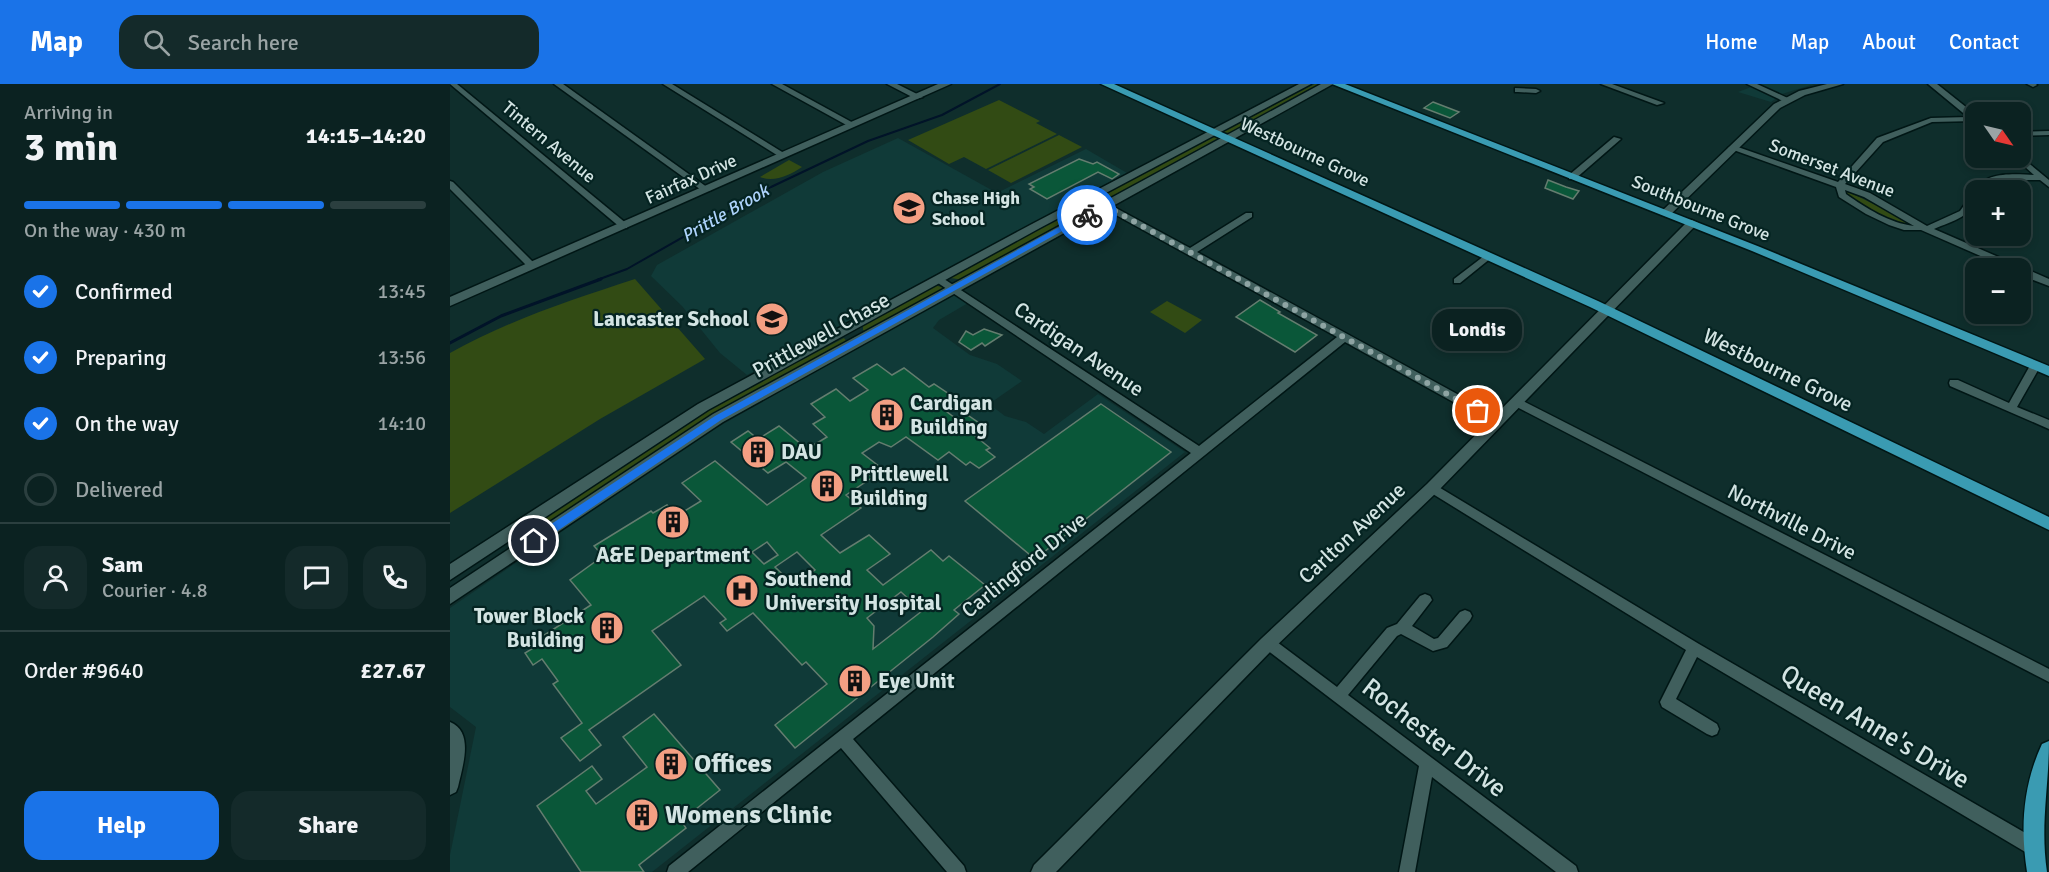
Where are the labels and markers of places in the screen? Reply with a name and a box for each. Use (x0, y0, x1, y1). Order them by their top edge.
place label: Chase High School (932, 187, 1020, 230)
school or university icon: Chase High School (891, 190, 927, 226)
school or university icon: Lancaster School (754, 301, 790, 337)
place label: Lancaster School (593, 306, 749, 332)
callout: Londis (1433, 309, 1523, 351)
pin (1452, 385, 1503, 436)
place label: Cardigan Building (910, 390, 993, 440)
building icon: Cardigan Building (869, 397, 905, 433)
building icon: DAU (740, 434, 776, 470)
place label: DAU (781, 439, 822, 465)
place label: Prittlewell Building (850, 461, 949, 511)
building icon: Prittlewell Building (809, 468, 845, 504)
building icon: A&E Department (655, 504, 691, 540)
pin (508, 515, 559, 566)
place label: A&E Department (596, 542, 750, 568)
place label: Southend University Hospital (765, 566, 942, 616)
hospital icon: Southend University Hospital (724, 573, 760, 609)
place label: Tower Block Building (474, 603, 584, 653)
building icon: Tower Block Building (589, 610, 625, 646)
building icon: Eye Unit (837, 663, 873, 699)
place label: Eye Unit (878, 668, 955, 694)
building icon: Offices (653, 746, 689, 782)
place label: Offices (694, 748, 772, 780)
building icon: Womens Clinic (624, 797, 660, 833)
place label: Womens Clinic (665, 799, 832, 831)

